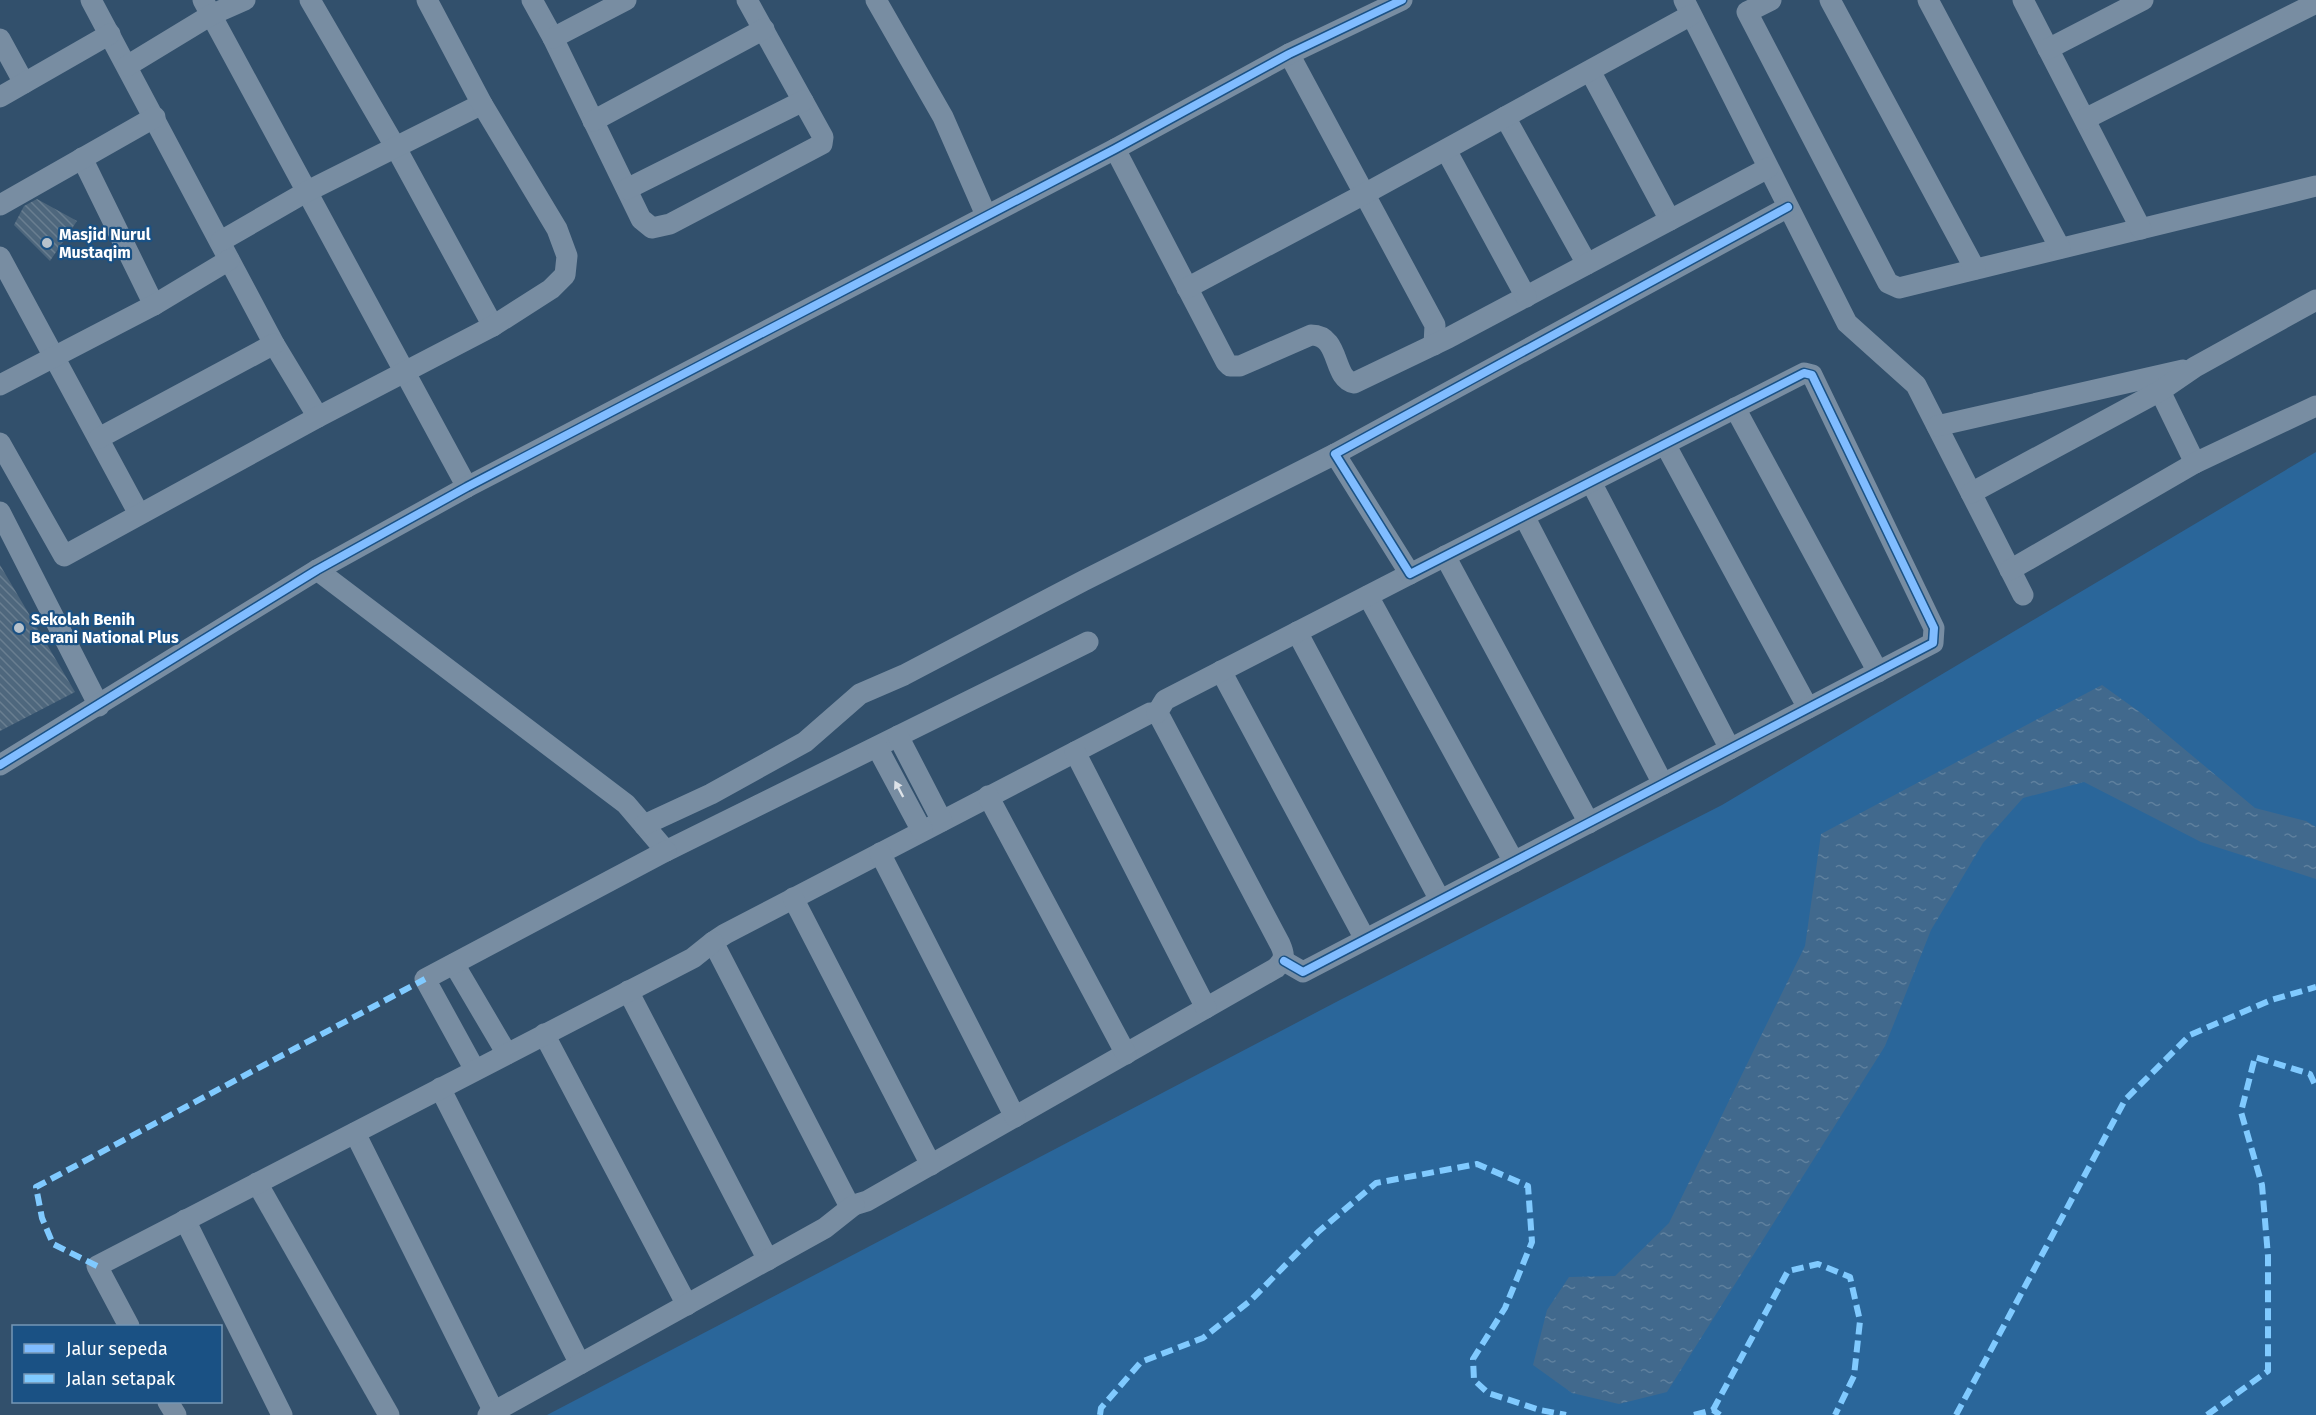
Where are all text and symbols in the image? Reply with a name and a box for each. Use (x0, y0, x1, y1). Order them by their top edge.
place label: Masjid Nurul Mustaqim (59, 225, 151, 262)
marker: Masjid Nurul Mustaqim (40, 236, 54, 250)
place label: Sekolah Benih Berani National Plus (31, 610, 179, 647)
marker: Sekolah Benih Berani National Plus (12, 621, 26, 635)
one-way arrow (894, 780, 904, 797)
legend (12, 1325, 222, 1403)
text: Jalur sepeda (66, 1338, 168, 1360)
text: Jalan setapak (66, 1368, 176, 1390)

